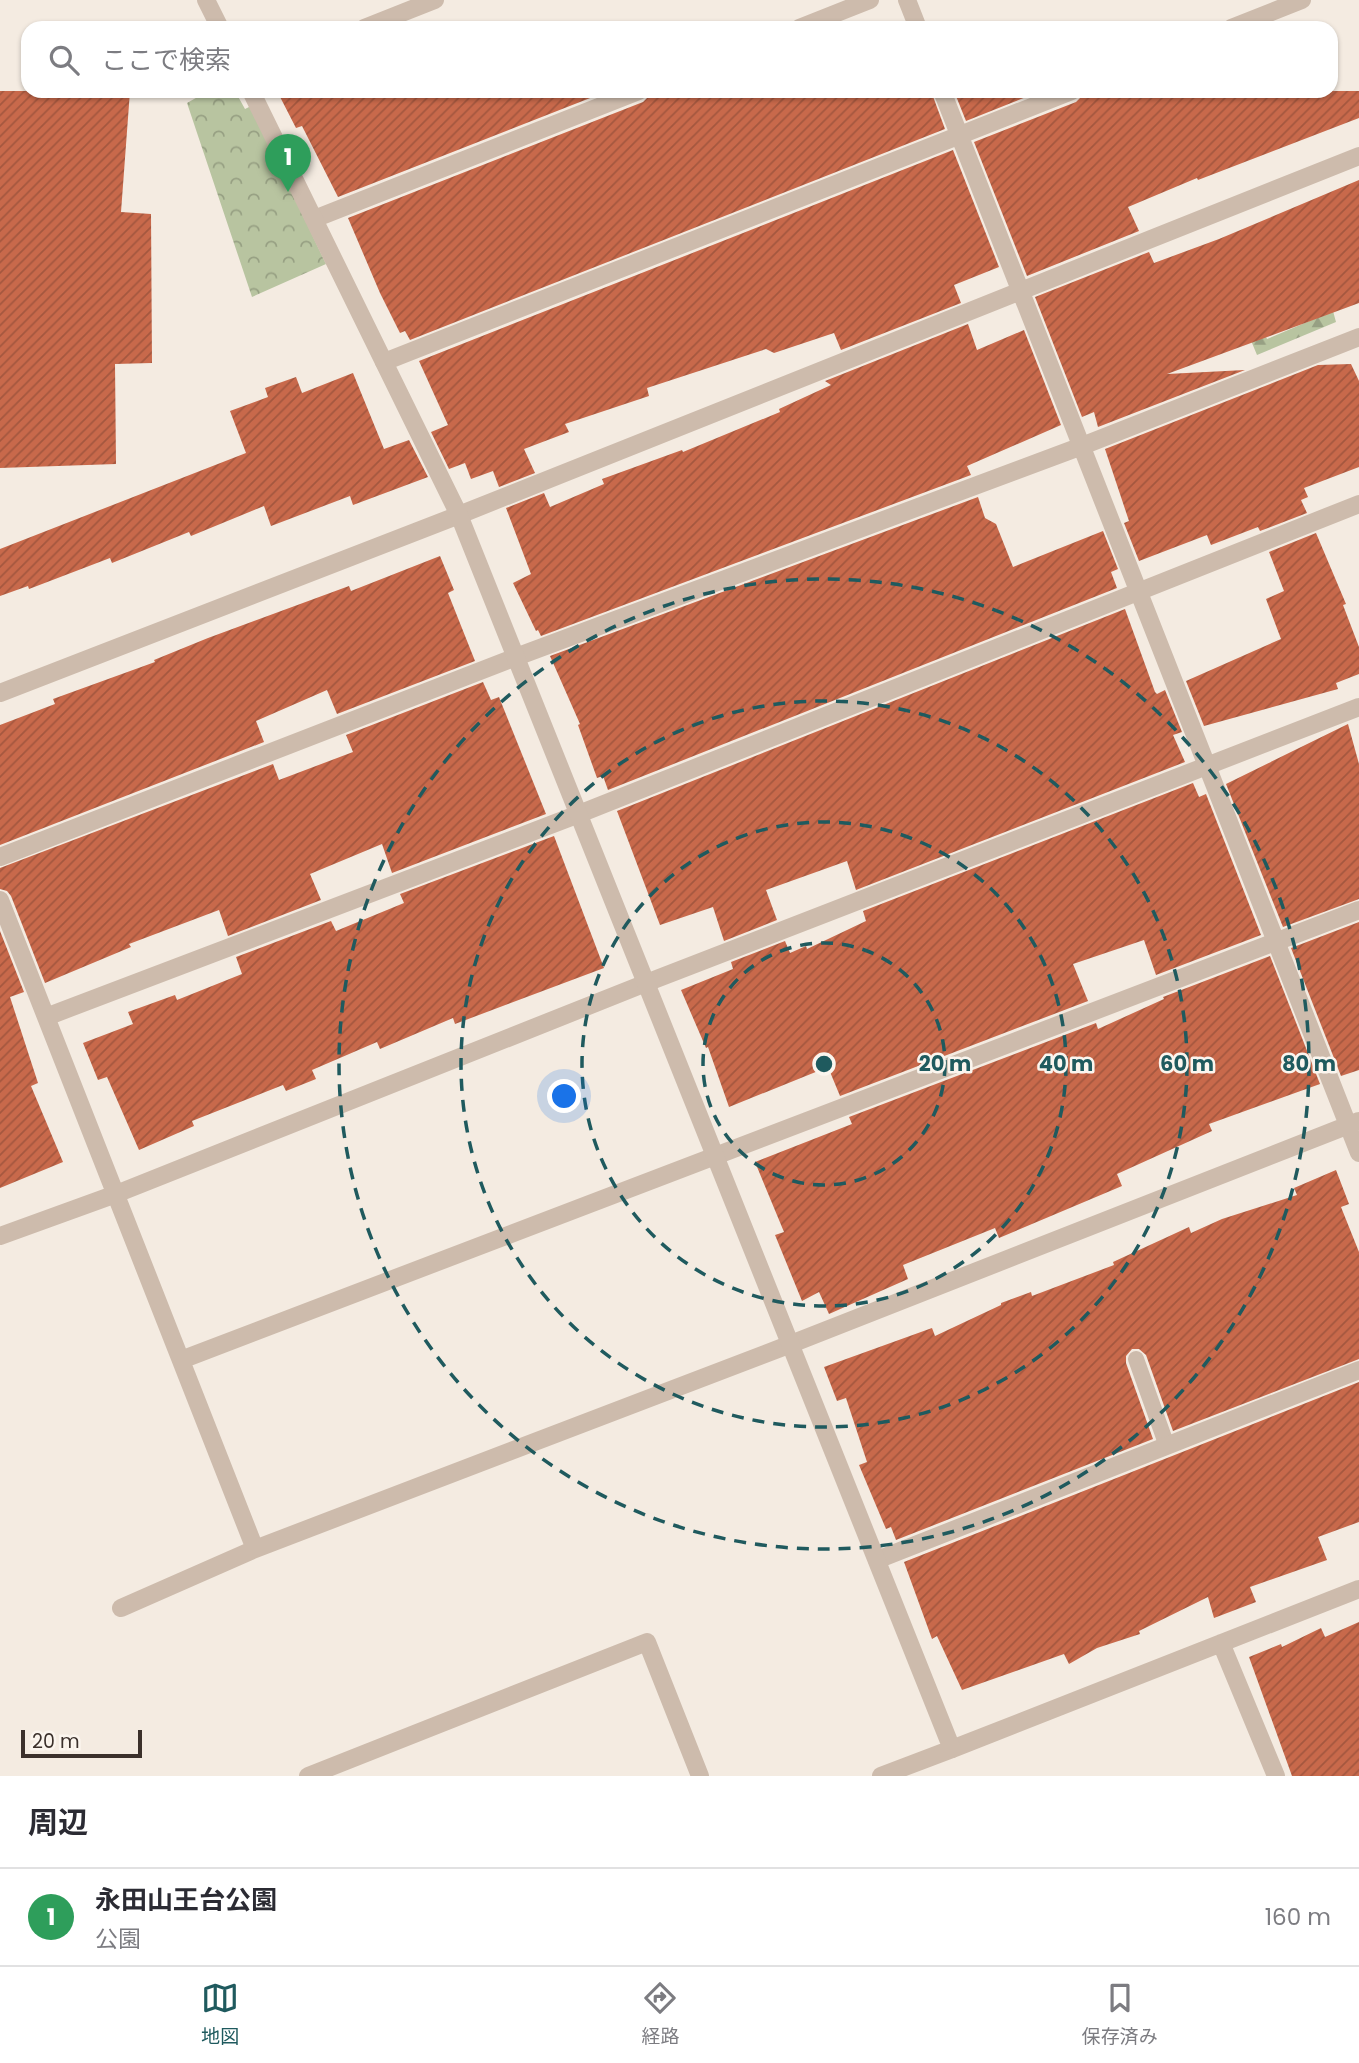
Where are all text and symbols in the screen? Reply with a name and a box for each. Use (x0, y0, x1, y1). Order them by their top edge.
search box (21, 21, 1338, 98)
icon: search (45, 41, 83, 79)
text: ここで検索 (101, 42, 231, 78)
pin: 1 (265, 134, 311, 192)
text: 20 m (919, 1049, 971, 1078)
text: 40 m (1039, 1049, 1093, 1078)
text: 60 m (1160, 1049, 1214, 1078)
text: 80 m (1282, 1049, 1336, 1078)
centre of rings (812, 1052, 836, 1076)
your location (547, 1079, 581, 1113)
scale bar (21, 1727, 142, 1759)
text: 20 m (32, 1728, 80, 1755)
text: 周辺 (28, 1801, 88, 1844)
text: 永田山王台公園 (95, 1882, 277, 1918)
text: 1 (47, 1901, 55, 1933)
text: 160 m (1265, 1901, 1331, 1933)
text: 公園 (95, 1923, 141, 1955)
tab: 地図 (201, 1979, 239, 2051)
tab: 経路 (641, 1979, 680, 2051)
tab: 保存済み (1082, 1979, 1158, 2051)

